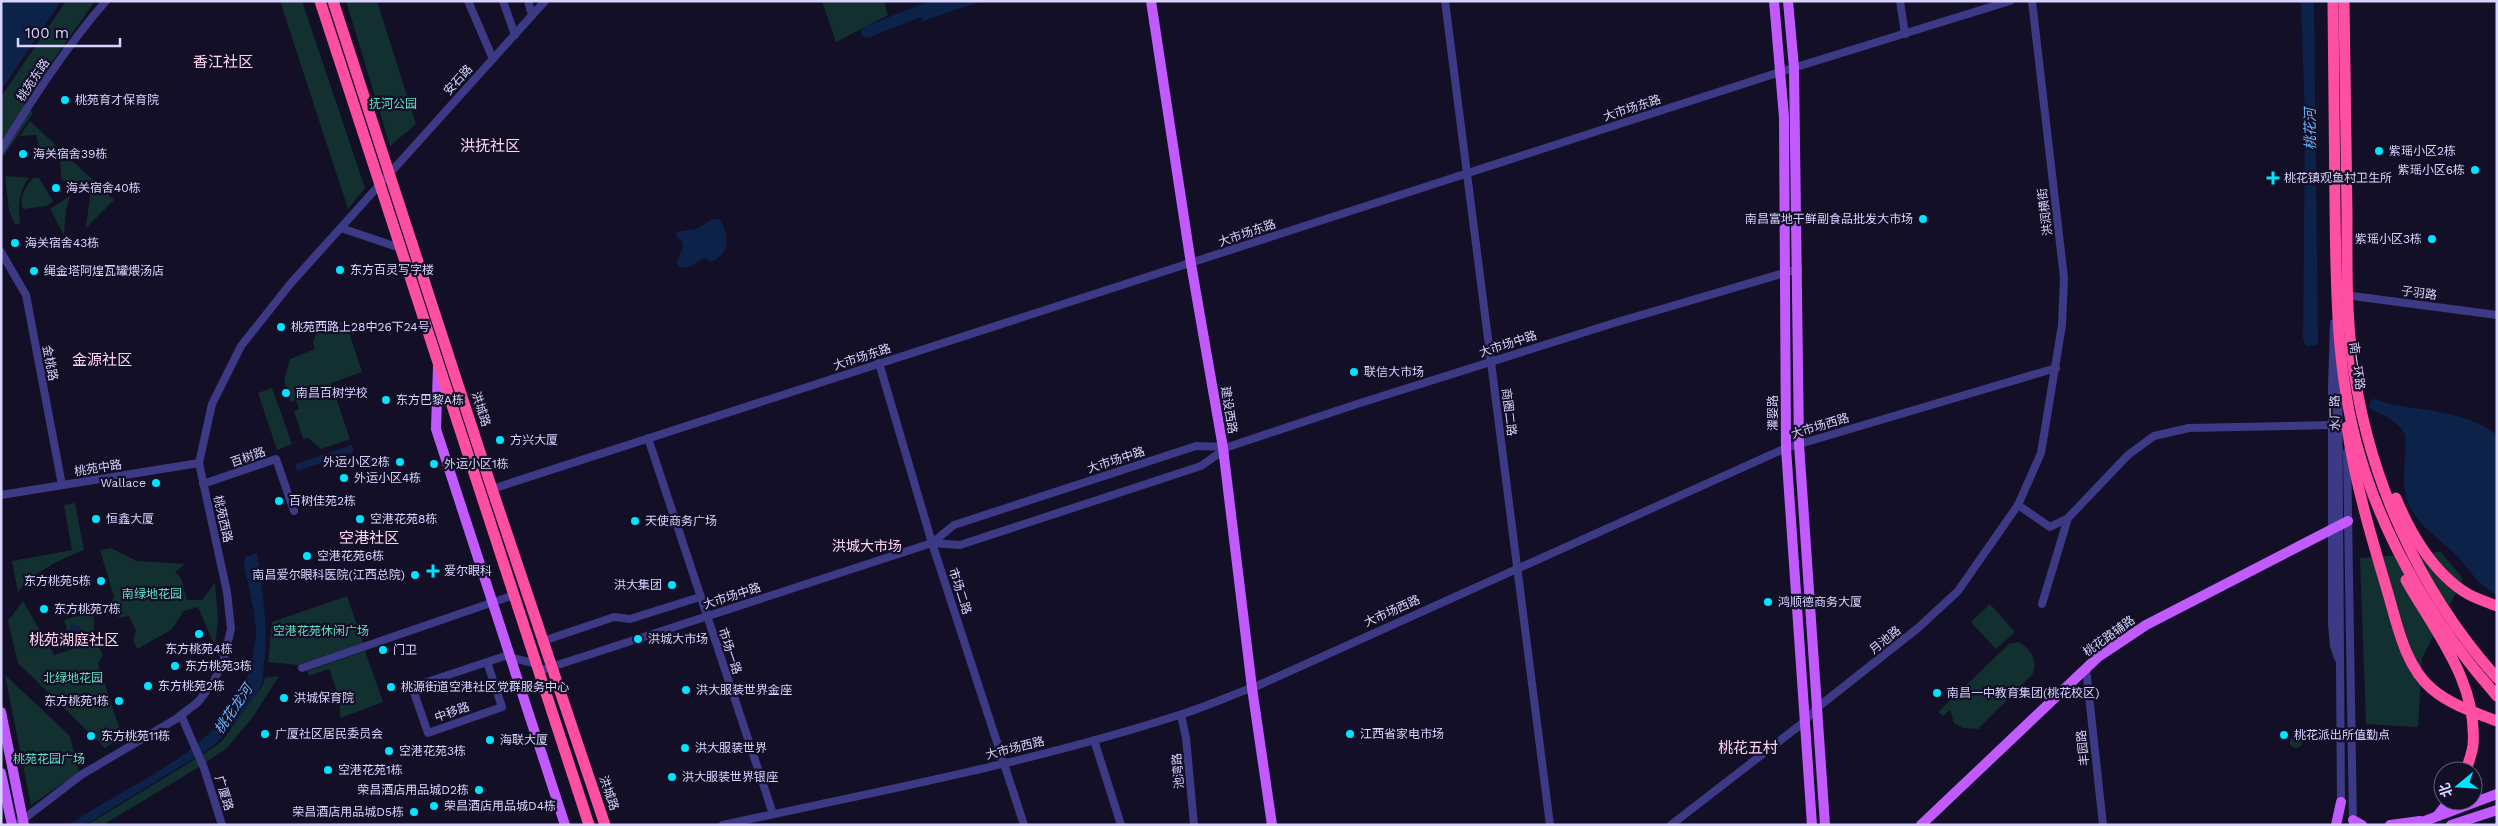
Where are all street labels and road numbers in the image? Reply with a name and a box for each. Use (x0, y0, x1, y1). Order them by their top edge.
street label: 桃苑东路 (14, 56, 52, 104)
street label: 安石路 (441, 62, 475, 98)
street label: 大市场东路 (1601, 92, 1663, 124)
street label: 洪润横街 (2035, 187, 2055, 237)
street label: 大市场东路 (1216, 217, 1278, 249)
street label: 子羽路 (2400, 284, 2438, 302)
street label: 大市场中路 (1477, 328, 1539, 360)
street label: 大市场东路 (831, 341, 893, 373)
street label: 南一环路 (2347, 341, 2367, 391)
street label: 金桃路 (40, 344, 60, 382)
street label: 建设西路 (1218, 385, 1240, 435)
street label: 商圈二路 (1499, 387, 1519, 437)
street label: 洪城路 (469, 390, 493, 428)
street label: 灌婴路 (1766, 395, 1780, 431)
street label: 水厂路 (2328, 395, 2342, 431)
street label: 大市场西路 (1789, 411, 1851, 441)
street label: 大市场中路 (1085, 444, 1147, 476)
street label: 百树路 (229, 445, 267, 469)
street label: 桃苑中路 (73, 457, 123, 479)
street label: 桃苑西路 (211, 494, 235, 544)
street label: 市场二路 (946, 566, 974, 616)
street label: 大市场中路 (701, 580, 763, 612)
street label: 大市场西路 (1362, 592, 1422, 630)
street label: 桃花路辅路 (2081, 613, 2137, 659)
street label: 月池路 (1867, 623, 1903, 657)
street label: 市场一路 (716, 626, 744, 676)
street label: 中移路 (433, 700, 471, 724)
street label: 丰园路 (2074, 729, 2092, 767)
street label: 大市场西路 (984, 734, 1046, 762)
street label: 池湾路 (1169, 752, 1187, 790)
street label: 广厦路 (212, 774, 236, 812)
street label: 洪城路 (597, 774, 621, 812)

